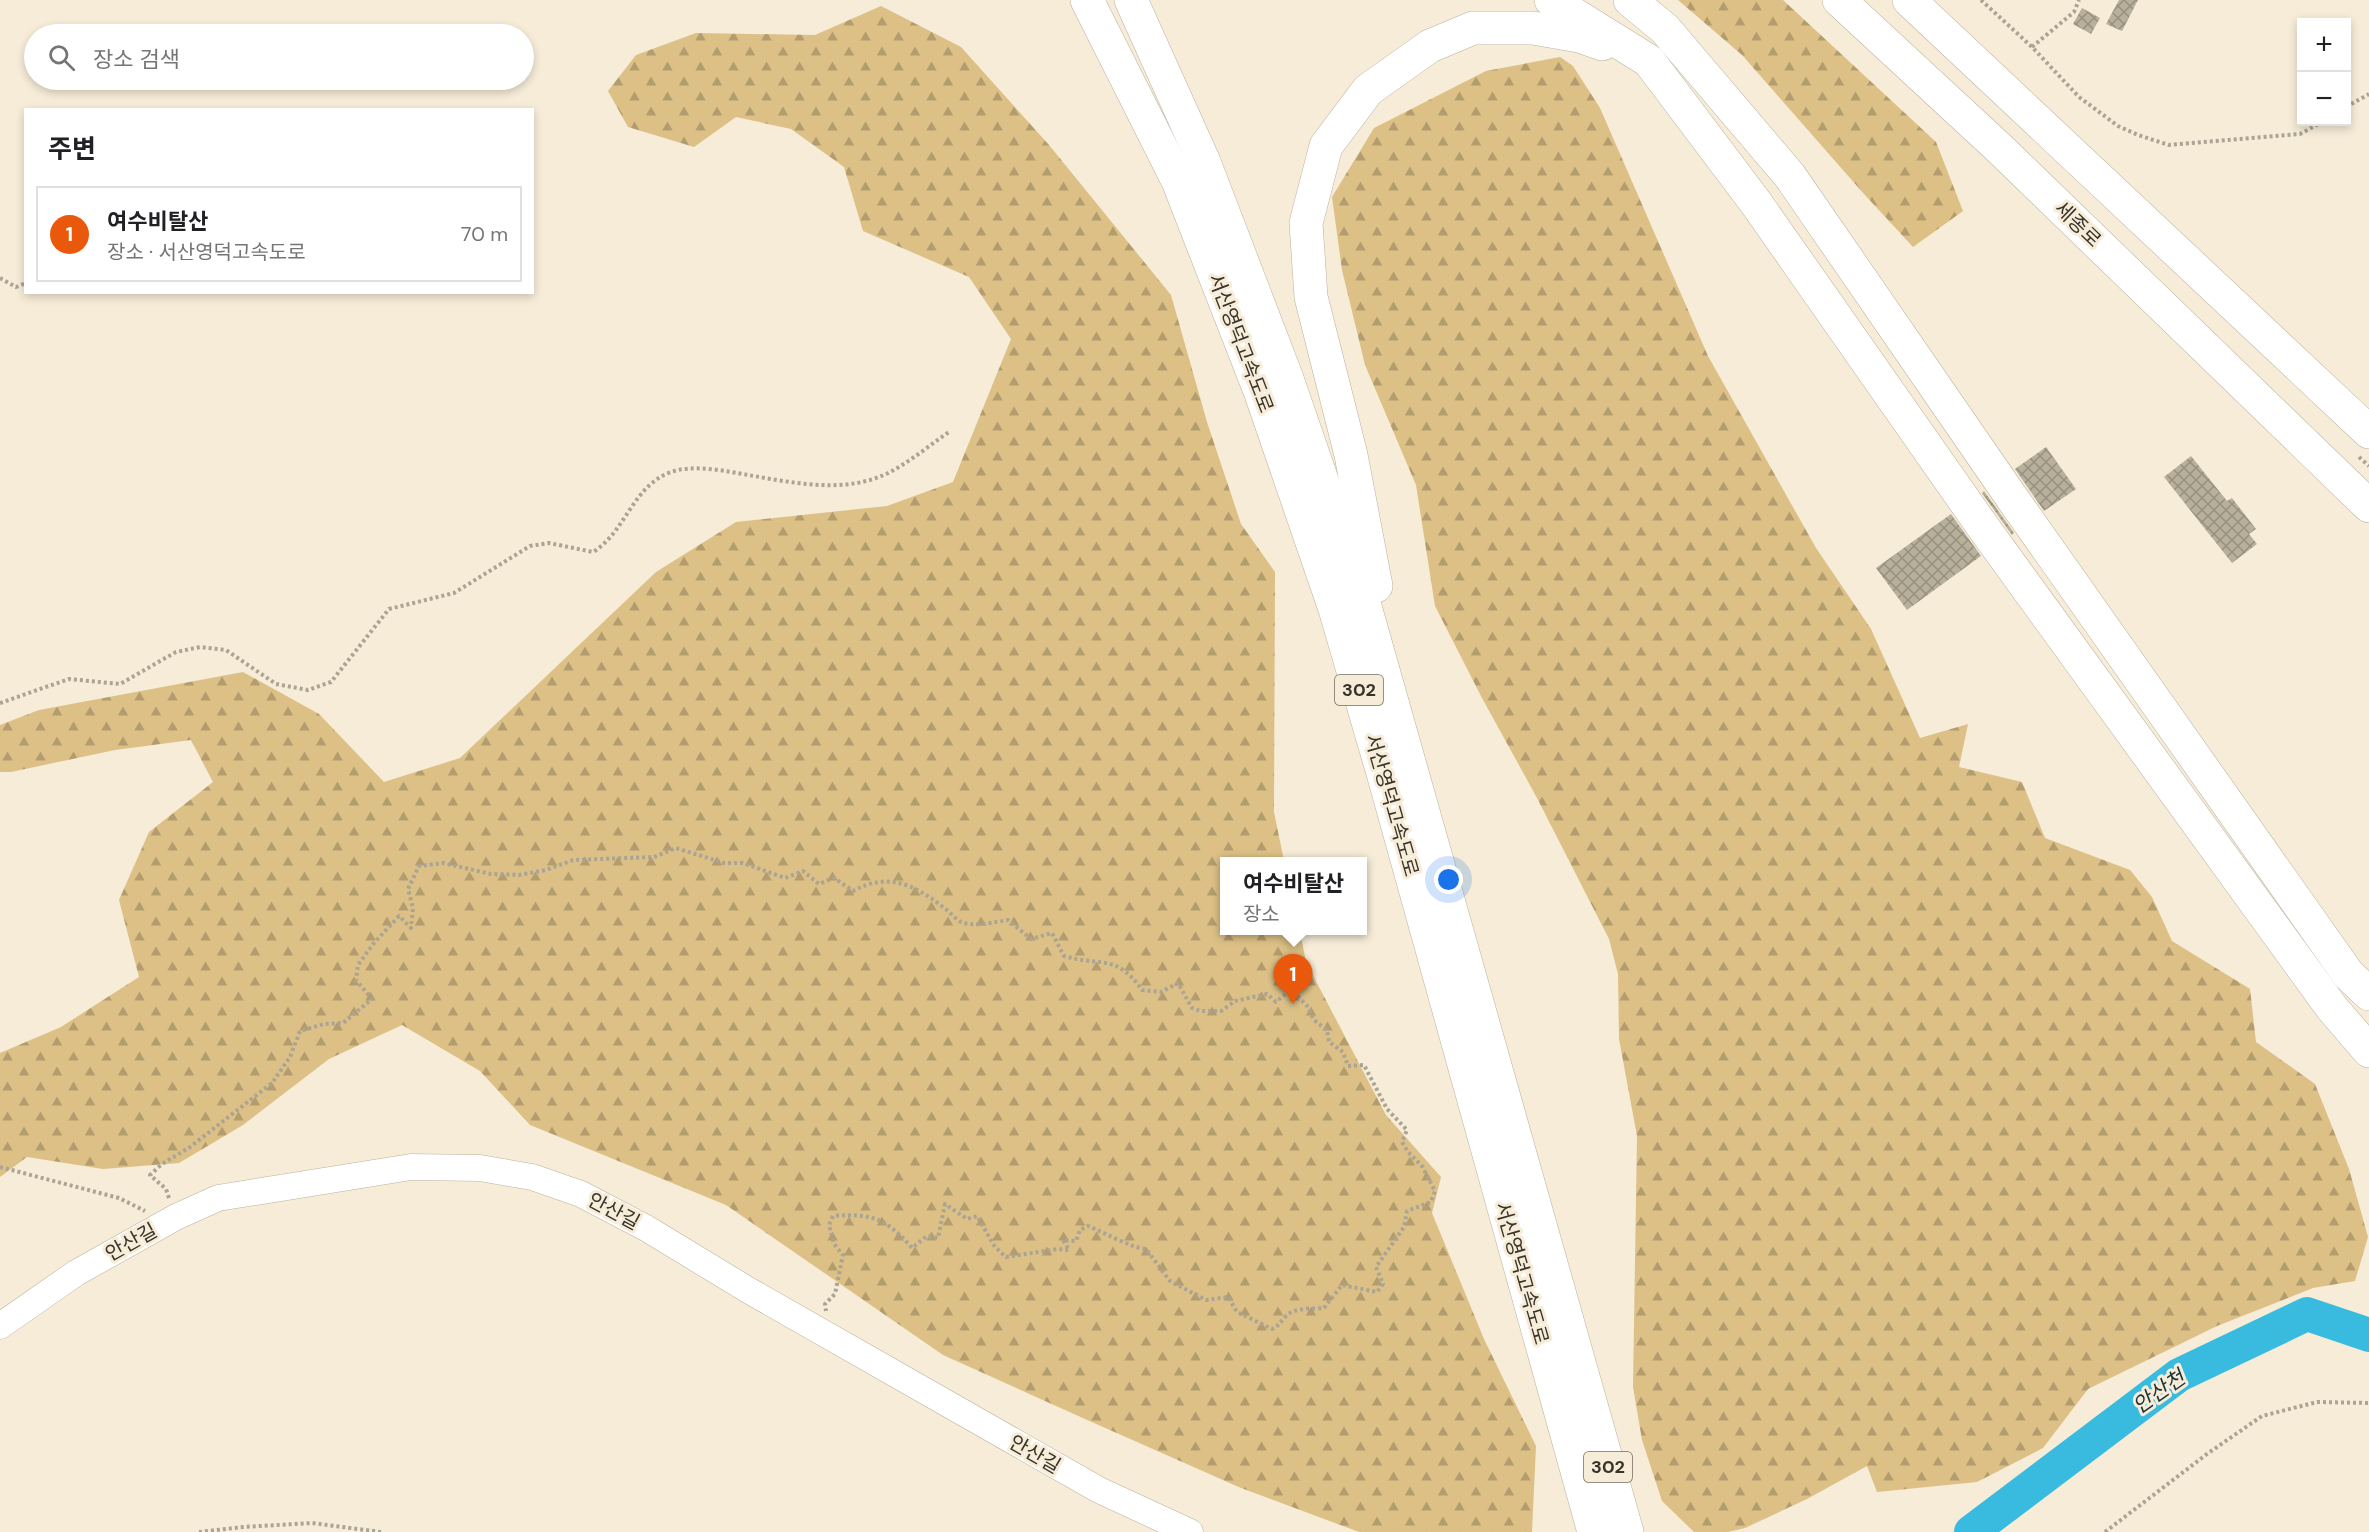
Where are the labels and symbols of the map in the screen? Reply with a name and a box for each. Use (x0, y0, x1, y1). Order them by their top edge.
street label: 세종로 (2049, 195, 2107, 253)
street label: 서산영덕고속도로 (1202, 270, 1280, 416)
road number: 302 (1335, 675, 1383, 705)
street label: 서산영덕고속도로 (1359, 731, 1425, 879)
your location (1434, 865, 1463, 894)
pin: 1 (1274, 954, 1312, 1004)
street label: 안산길 (584, 1187, 644, 1235)
street label: 서산영덕고속도로 (1489, 1199, 1555, 1347)
street label: 안산길 (101, 1217, 161, 1267)
water label: 안산천 (2127, 1362, 2193, 1420)
street label: 안산길 (1005, 1429, 1065, 1479)
road number: 302 (1584, 1452, 1632, 1482)

